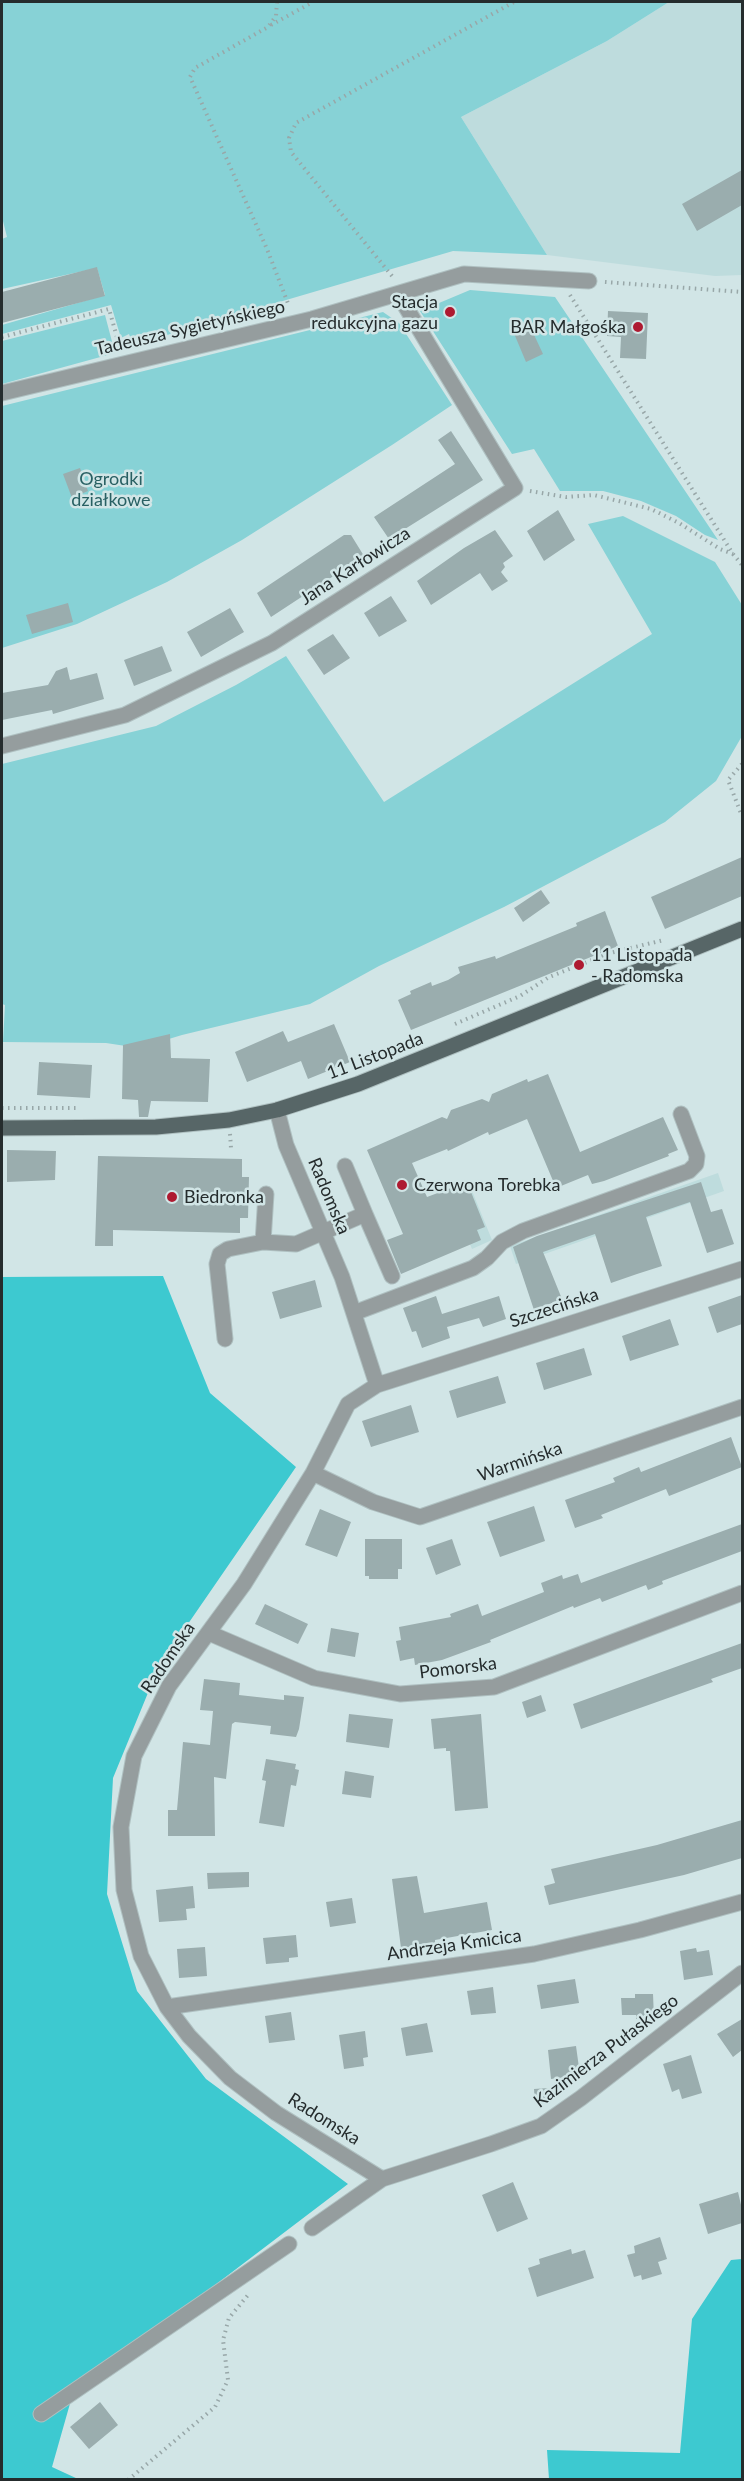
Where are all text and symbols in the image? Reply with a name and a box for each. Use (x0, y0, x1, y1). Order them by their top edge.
place label: Stacja redukcyjna gazu (311, 291, 438, 334)
street label: Tadeusza Sygietyńskiego (93, 296, 287, 360)
marker: Stacja redukcyjna gazu (443, 305, 457, 319)
place label: BAR Małgośka (510, 316, 626, 338)
marker: BAR Małgośka (631, 320, 645, 334)
park label: Ogrodki działkowe (71, 468, 151, 510)
street label: Jana Karłowicza (296, 522, 414, 610)
place label: 11 Listopada - Radomska (591, 944, 693, 986)
marker: 11 Listopada - Radomska (572, 958, 586, 972)
street label: 11 Listopada (324, 1028, 426, 1084)
street label: Radomska (303, 1154, 355, 1238)
place label: Czerwona Torebka (414, 1174, 560, 1196)
marker: Czerwona Torebka (395, 1178, 409, 1192)
place label: Biedronka (184, 1186, 264, 1208)
marker: Biedronka (165, 1190, 179, 1204)
street label: Szczecińska (507, 1283, 601, 1333)
street label: Warmińska (475, 1437, 565, 1487)
street label: Radomska (136, 1618, 200, 1698)
street label: Pomorska (418, 1653, 498, 1683)
street label: Andrzeja Kmicica (385, 1925, 523, 1965)
street label: Kazimierza Pułaskiego (529, 1990, 683, 2112)
street label: Radomska (284, 2088, 364, 2150)

